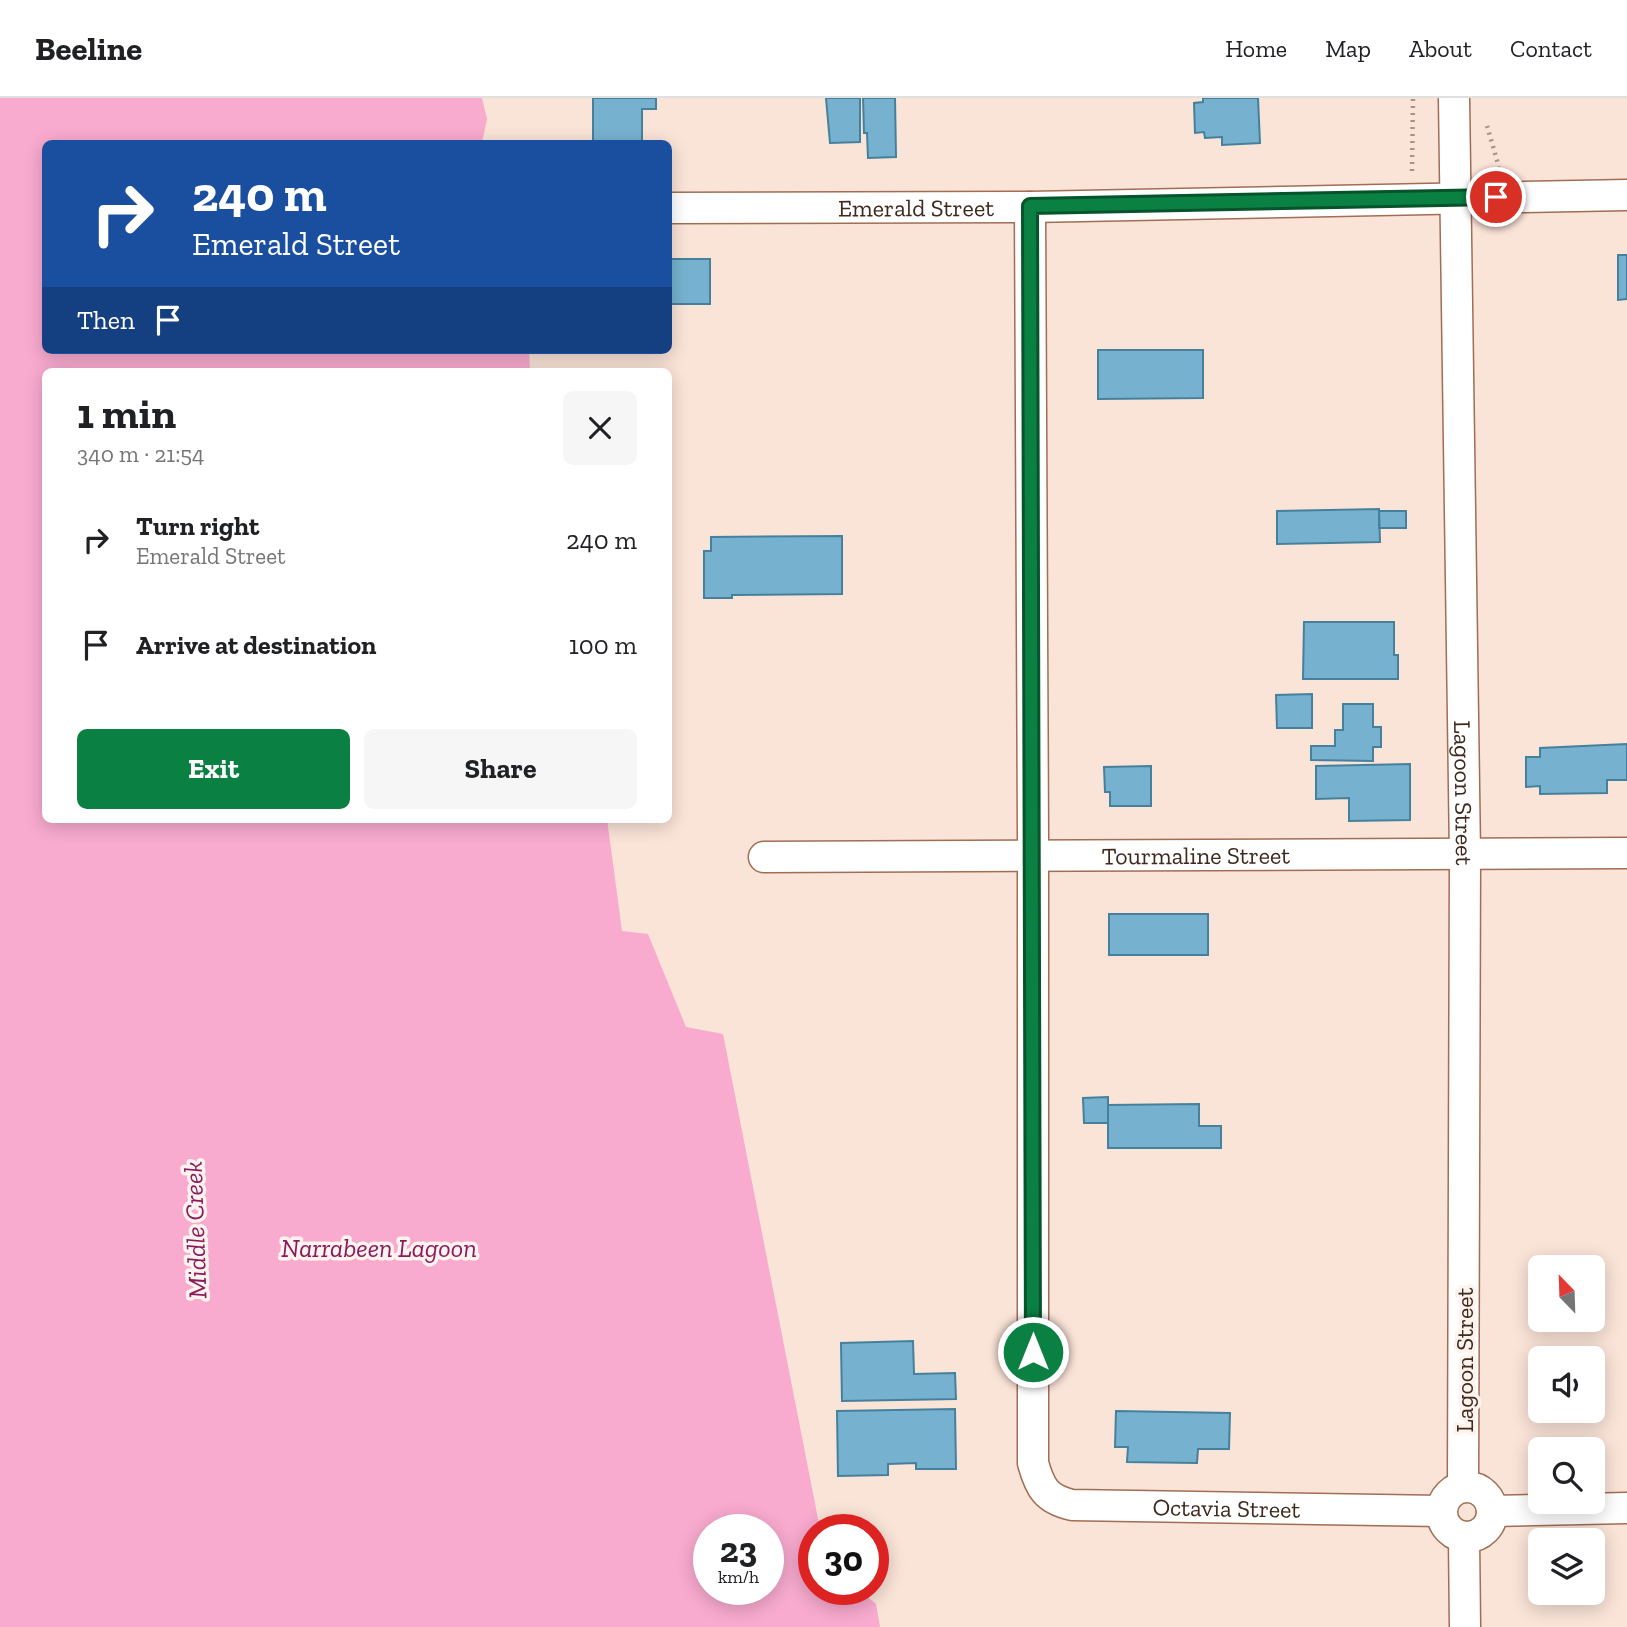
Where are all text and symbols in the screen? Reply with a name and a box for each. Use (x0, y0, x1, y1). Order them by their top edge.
text: Beeline (35, 29, 142, 68)
text: Home (1225, 34, 1287, 63)
text: Map (1325, 34, 1371, 63)
text: About (1409, 34, 1472, 63)
text: Contact (1510, 34, 1592, 63)
text: 240 m (192, 165, 327, 224)
pin (1466, 167, 1526, 227)
icon: right (77, 168, 168, 259)
icon: arrive (1477, 178, 1515, 216)
street label: Emerald Street (838, 193, 994, 222)
text: Emerald Street (192, 225, 400, 263)
icon: arrive (149, 301, 187, 339)
text: Then (77, 304, 135, 336)
text: 1 min (77, 388, 176, 439)
button: close (563, 391, 637, 465)
text: 340 m · 21:54 (77, 440, 204, 468)
text: Turn right (136, 510, 259, 542)
icon: right (77, 521, 115, 559)
text: 240 m (566, 524, 637, 556)
text: Emerald Street (136, 542, 286, 570)
icon: arrive (77, 626, 115, 664)
text: Arrive at destination (136, 629, 376, 661)
text: 100 m (569, 629, 637, 661)
street label: Lagoon Street (1449, 720, 1480, 866)
button: Exit (77, 729, 350, 809)
button: Share (364, 729, 637, 809)
street label: Tourmaline Street (1102, 840, 1290, 870)
water label: Middle Creek (177, 1161, 213, 1299)
water label: Narrabeen Lagoon (281, 1232, 477, 1264)
north arrow (1528, 1255, 1605, 1332)
map controls (1528, 1255, 1605, 1605)
street label: Lagoon Street (1450, 1287, 1479, 1432)
position arrow (996, 1315, 1070, 1389)
button: sound (1528, 1346, 1605, 1423)
button: search (1528, 1437, 1605, 1514)
street label: Octavia Street (1152, 1492, 1301, 1523)
speed limit sign: 30 (798, 1514, 889, 1605)
button: layers (1528, 1528, 1605, 1605)
text: 23 (720, 1529, 757, 1571)
text: km/h (718, 1566, 759, 1588)

